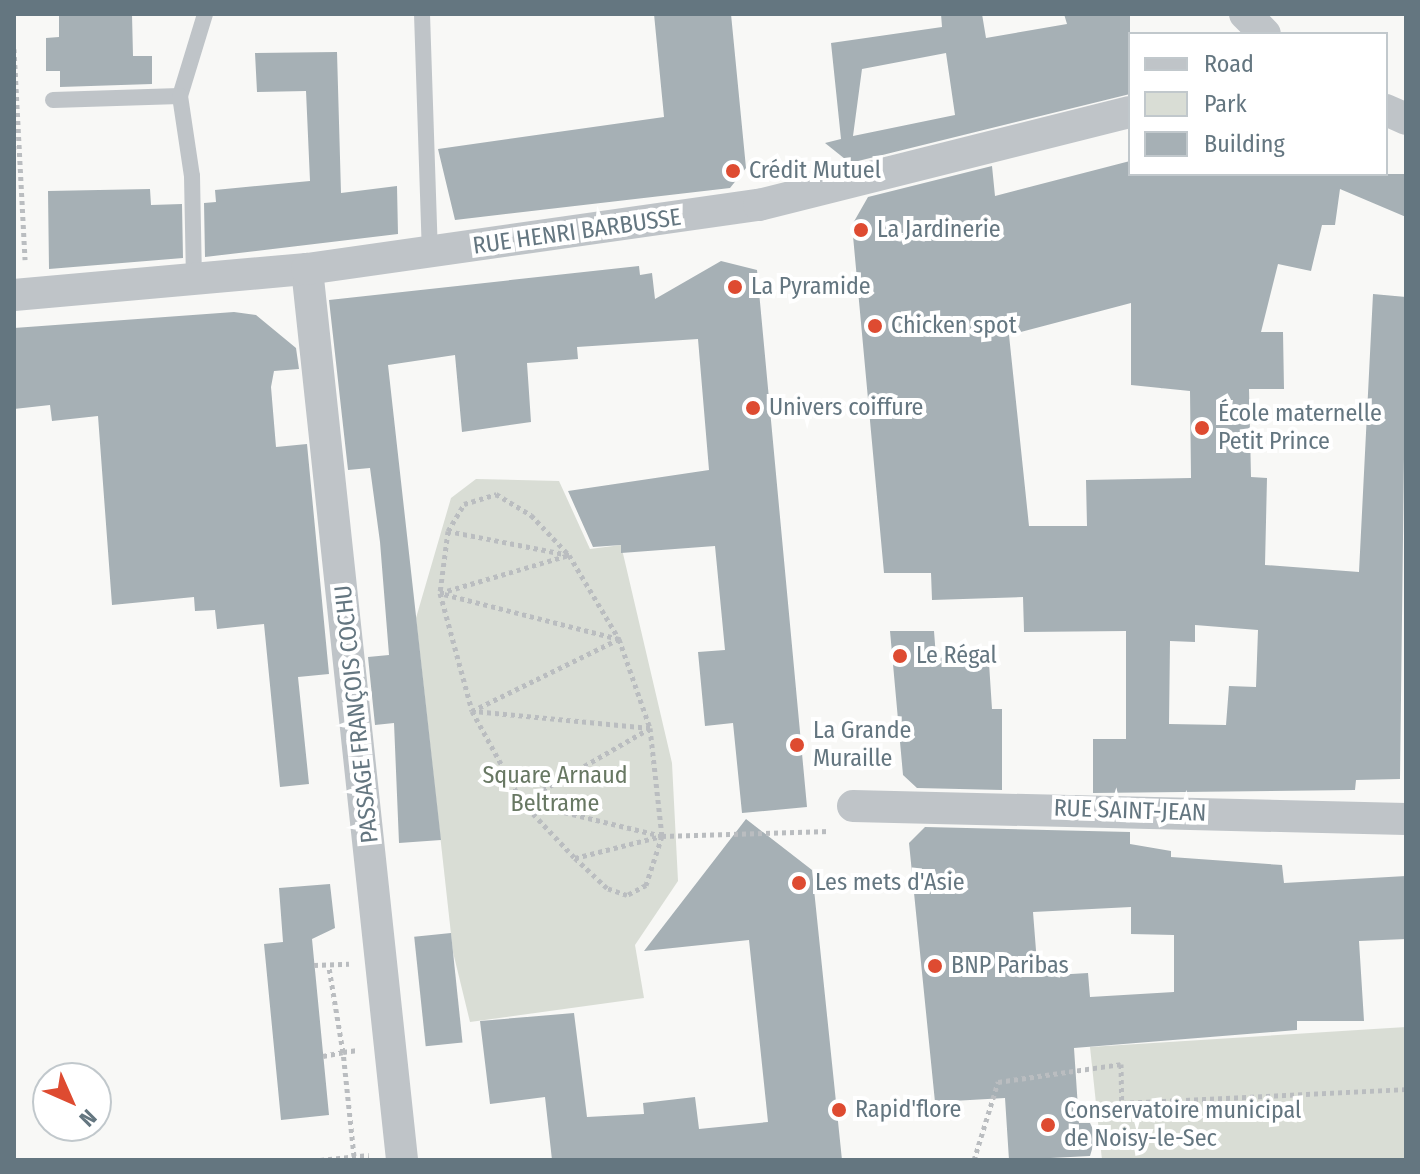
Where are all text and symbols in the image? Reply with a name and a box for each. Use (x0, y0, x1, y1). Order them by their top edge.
legend (1128, 32, 1388, 176)
text: Road (1204, 50, 1254, 78)
text: Park (1204, 90, 1247, 118)
text: Building (1204, 130, 1285, 158)
place label: Crédit Mutuel (749, 157, 881, 185)
marker: Crédit Mutuel (724, 162, 742, 180)
street label: RUE HENRI BARBUSSE (471, 203, 683, 261)
place label: La Jardinerie (877, 216, 1001, 244)
marker: La Jardinerie (852, 221, 870, 239)
place label: La Pyramide (751, 273, 871, 301)
marker: La Pyramide (726, 278, 744, 296)
place label: Chicken spot (891, 312, 1017, 340)
marker: Chicken spot (866, 317, 884, 335)
place label: Univers coiffure (769, 394, 923, 422)
marker: Univers coiffure (744, 399, 762, 417)
place label: École maternelle Petit Prince (1218, 400, 1382, 456)
marker: École maternelle Petit Prince (1193, 419, 1211, 437)
street label: PASSAGE FRANÇOIS COCHU (329, 584, 385, 844)
place label: Le Régal (916, 642, 997, 670)
marker: Le Régal (891, 647, 909, 665)
place label: La Grande Muraille (813, 717, 911, 773)
marker: La Grande Muraille (788, 736, 806, 754)
park label: Square Arnaud Beltrame (482, 762, 628, 818)
street label: RUE SAINT-JEAN (1053, 794, 1207, 828)
place label: Les mets d'Asie (815, 869, 965, 897)
marker: Les mets d'Asie (790, 874, 808, 892)
place label: BNP Paribas (951, 952, 1069, 980)
marker: BNP Paribas (926, 957, 944, 975)
north arrow (32, 1062, 112, 1142)
place label: Rapid'flore (855, 1096, 961, 1124)
place label: Conservatoire municipal de Noisy-le-Sec (1064, 1097, 1301, 1153)
marker: Rapid'flore (830, 1101, 848, 1119)
text: N (74, 1104, 102, 1132)
marker: Conservatoire municipal de Noisy-le-Sec (1039, 1116, 1057, 1134)

